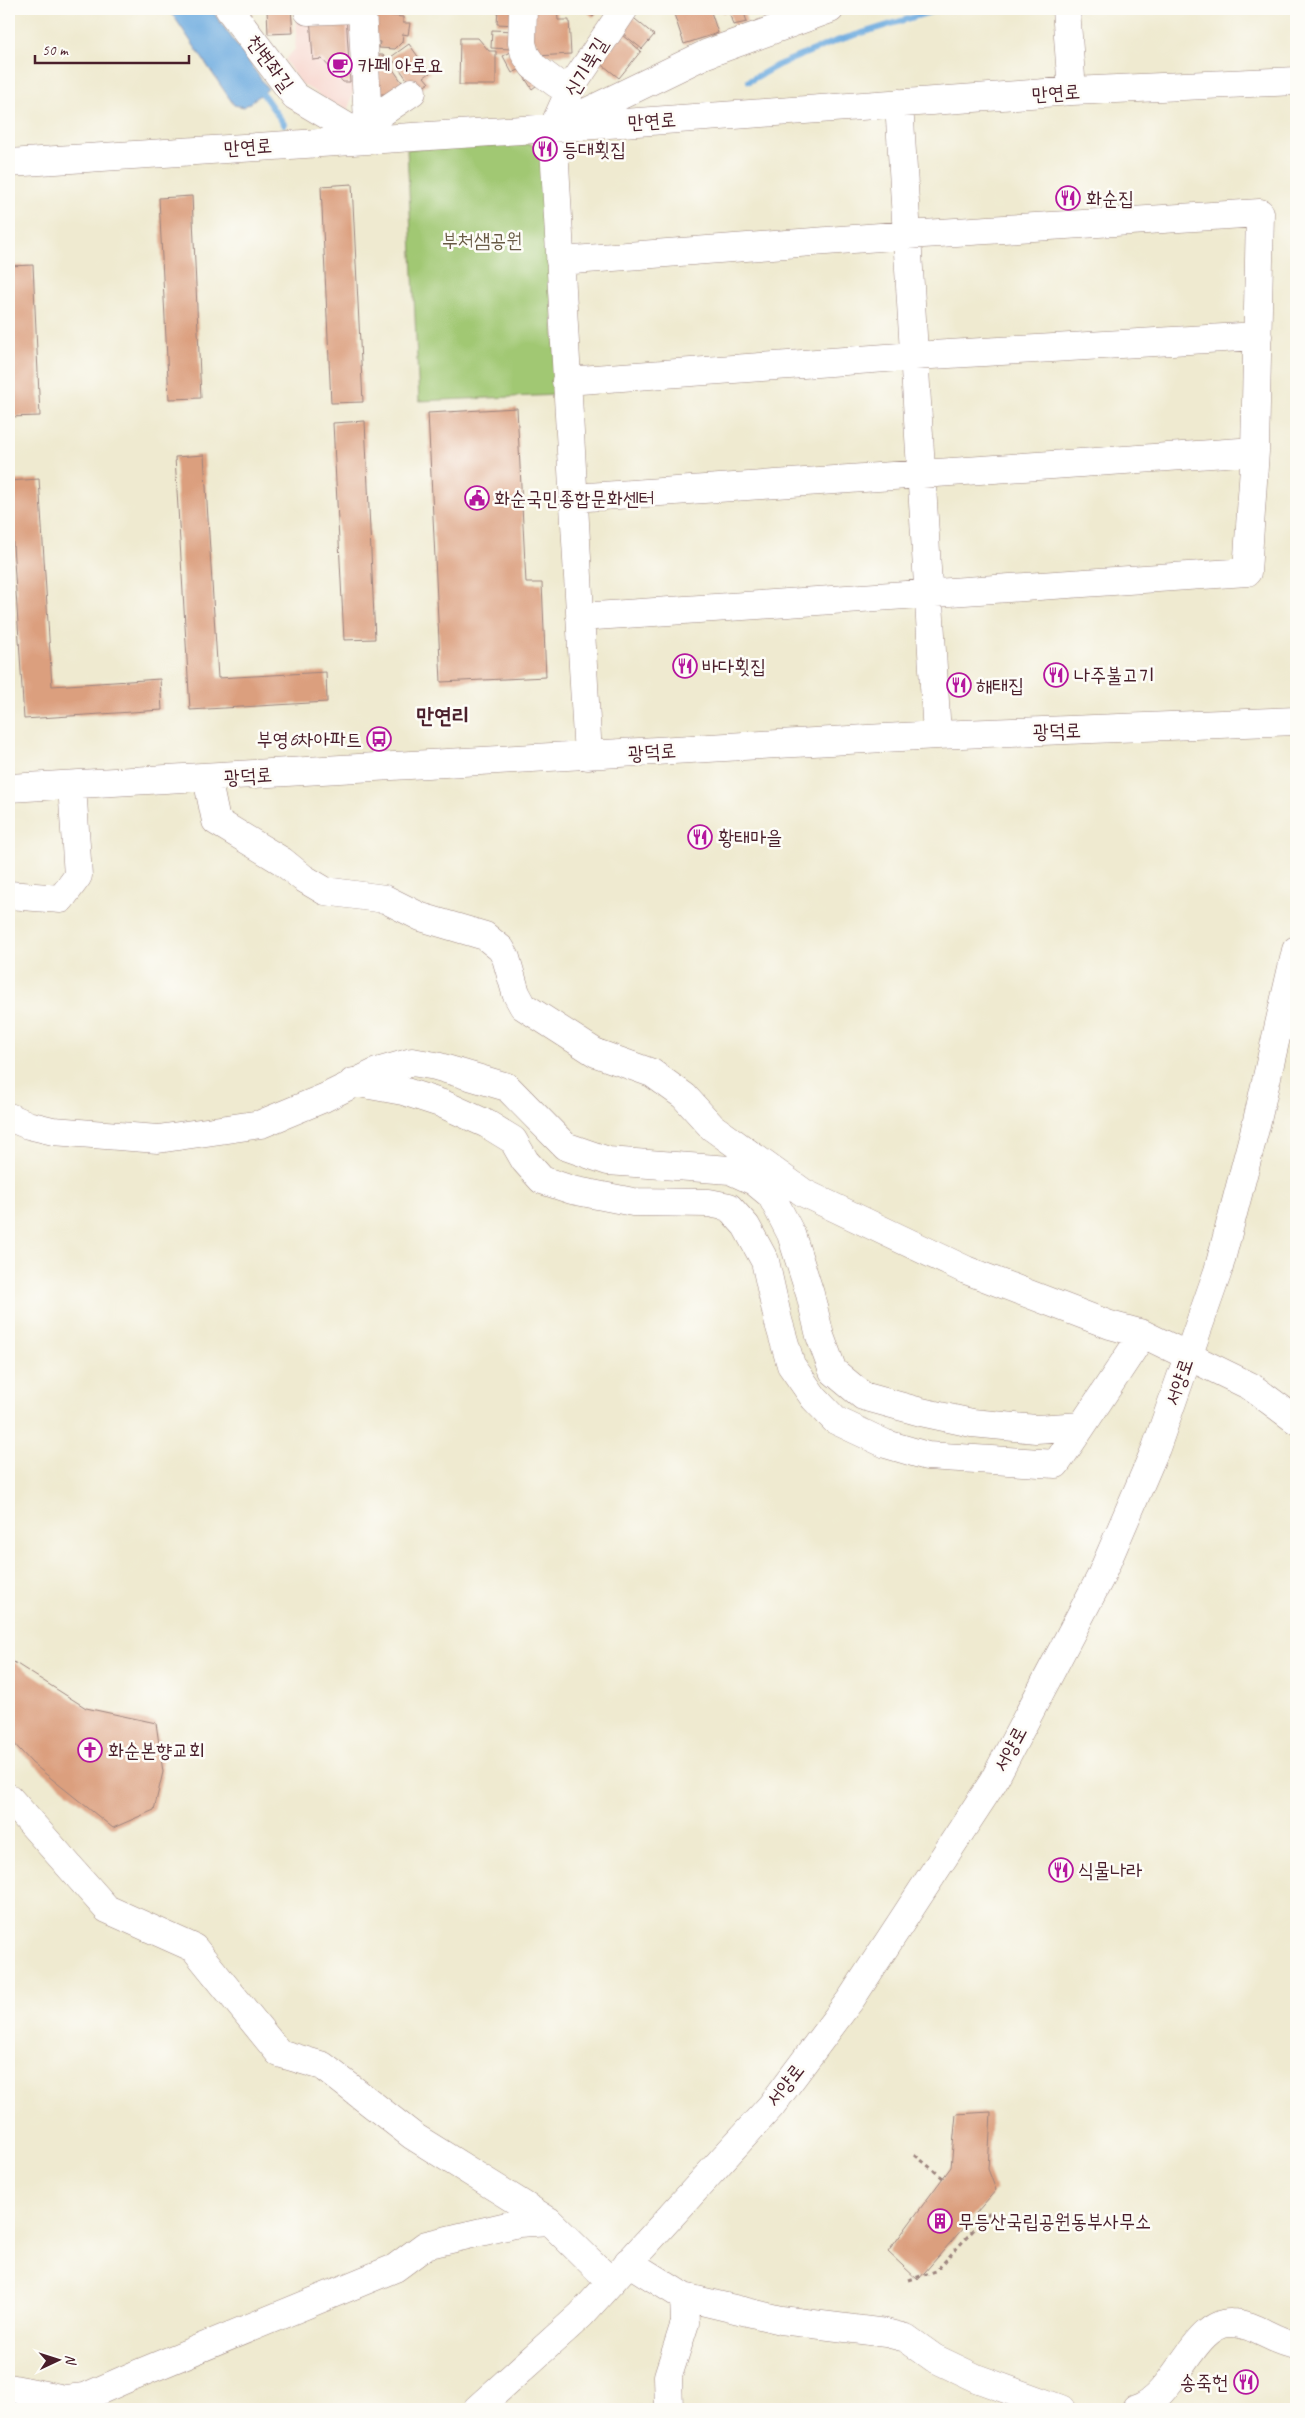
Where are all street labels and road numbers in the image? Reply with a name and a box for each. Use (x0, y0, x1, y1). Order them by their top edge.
street label: 천변좌길 (241, 30, 299, 96)
street label: 신기북길 (559, 33, 613, 101)
street label: 만연로 (1031, 79, 1081, 107)
street label: 만연로 (627, 107, 677, 135)
street label: 만연로 (223, 133, 273, 161)
street label: 광덕로 (1032, 718, 1082, 744)
street label: 광덕로 (627, 738, 677, 766)
street label: 광덕로 (223, 762, 273, 790)
street label: 서양로 (1159, 1355, 1199, 1409)
street label: 서양로 (988, 1722, 1032, 1776)
street label: 서양로 (760, 2058, 810, 2112)

